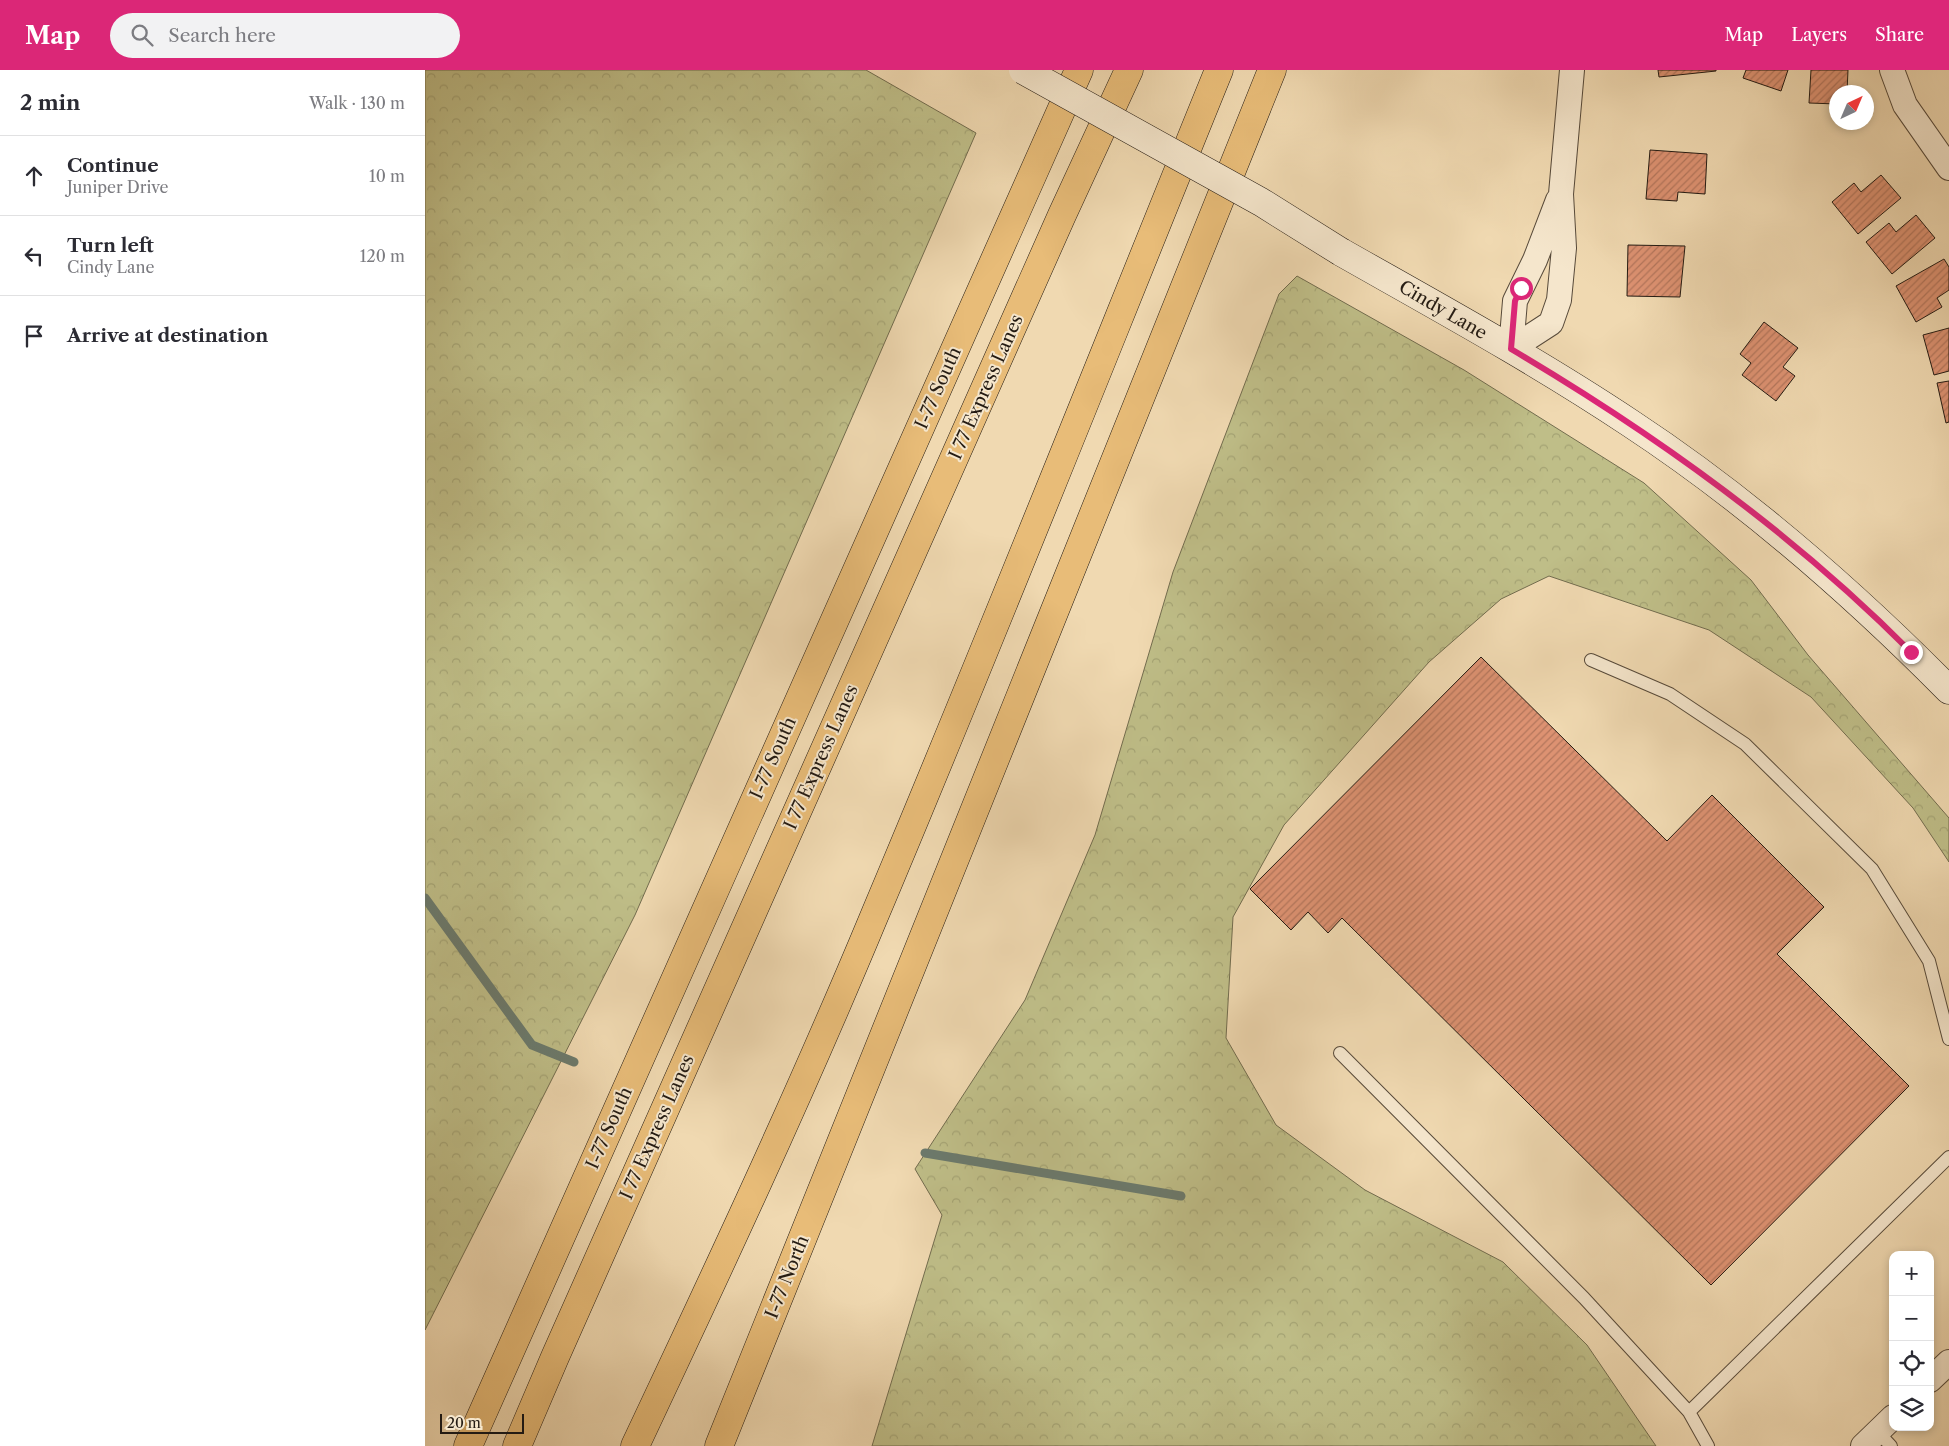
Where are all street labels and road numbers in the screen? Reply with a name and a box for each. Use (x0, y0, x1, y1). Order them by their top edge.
street label: Cindy Lane (1395, 276, 1491, 344)
street label: I 77 Express Lanes (944, 311, 1028, 463)
street label: I-77 South (910, 344, 966, 432)
street label: I 77 Express Lanes (779, 681, 863, 833)
street label: I-77 South (745, 714, 801, 802)
street label: I 77 Express Lanes (615, 1051, 699, 1203)
street label: I-77 South (581, 1084, 637, 1172)
street label: I-77 North (760, 1232, 814, 1322)

